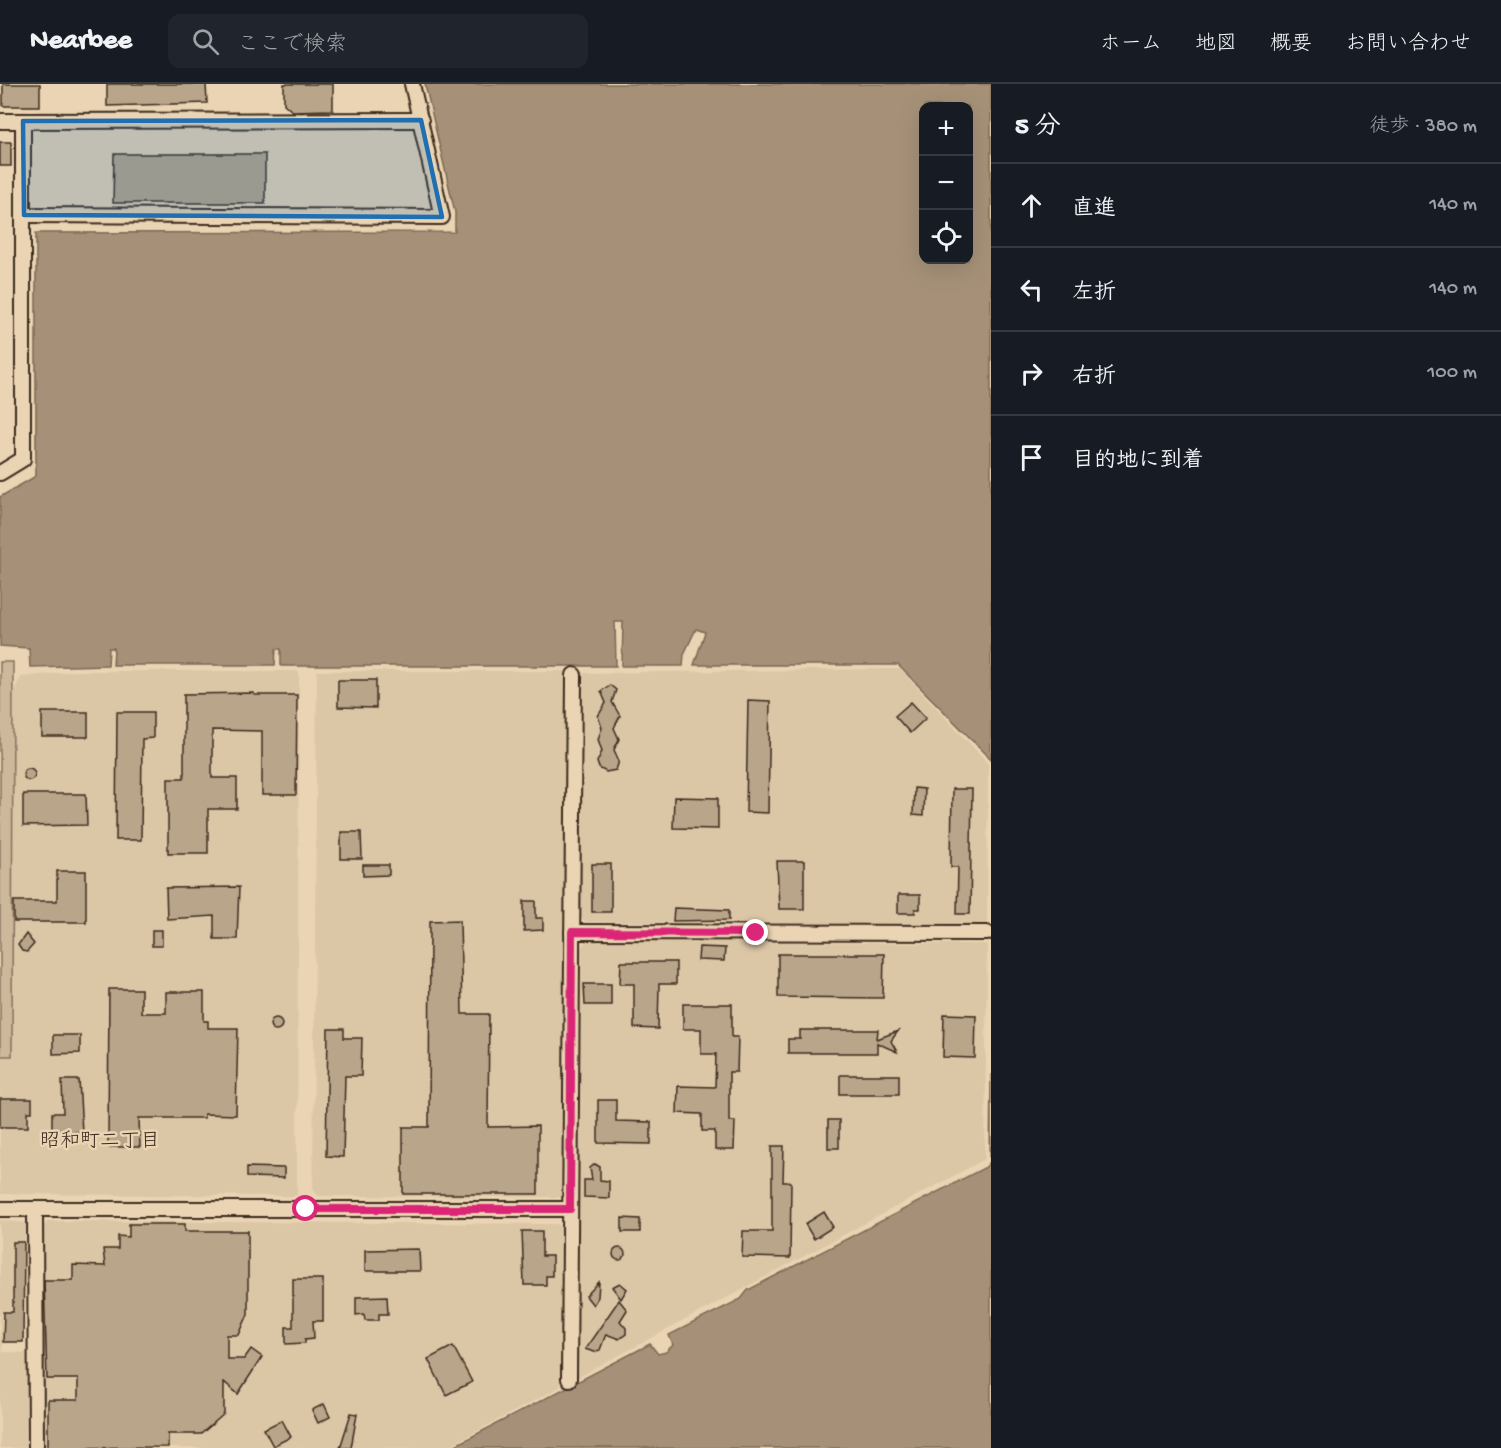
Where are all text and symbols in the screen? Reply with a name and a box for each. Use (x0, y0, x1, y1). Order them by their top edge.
search box (168, 14, 588, 68)
text: Nearbee (30, 25, 132, 58)
icon: search (189, 25, 222, 58)
text: ここで検索 (237, 33, 347, 59)
text: ホーム (1100, 33, 1162, 58)
text: 地図 (1195, 33, 1237, 58)
text: 概要 (1270, 33, 1312, 58)
text: お問い合わせ (1345, 33, 1471, 58)
map controls (919, 102, 973, 264)
button: + (919, 102, 973, 156)
text: 5 分 (1015, 113, 1061, 144)
text: 徒歩 · 380 m (1370, 116, 1477, 139)
button: − (919, 156, 973, 210)
icon: ahead (1015, 189, 1048, 222)
text: 140 m (1429, 194, 1477, 217)
text: 直進 (1072, 197, 1116, 223)
button: locate (919, 210, 973, 264)
icon: left (1015, 273, 1048, 306)
text: 140 m (1429, 278, 1477, 301)
text: 左折 (1072, 281, 1116, 307)
icon: right (1015, 357, 1048, 390)
text: 100 m (1427, 362, 1477, 385)
text: 右折 (1072, 365, 1116, 391)
icon: arrive (1015, 441, 1048, 474)
text: 目的地に到着 (1072, 449, 1204, 475)
route end (742, 919, 768, 945)
district label: 昭和町二丁目 (40, 1130, 160, 1154)
route start (292, 1195, 318, 1221)

